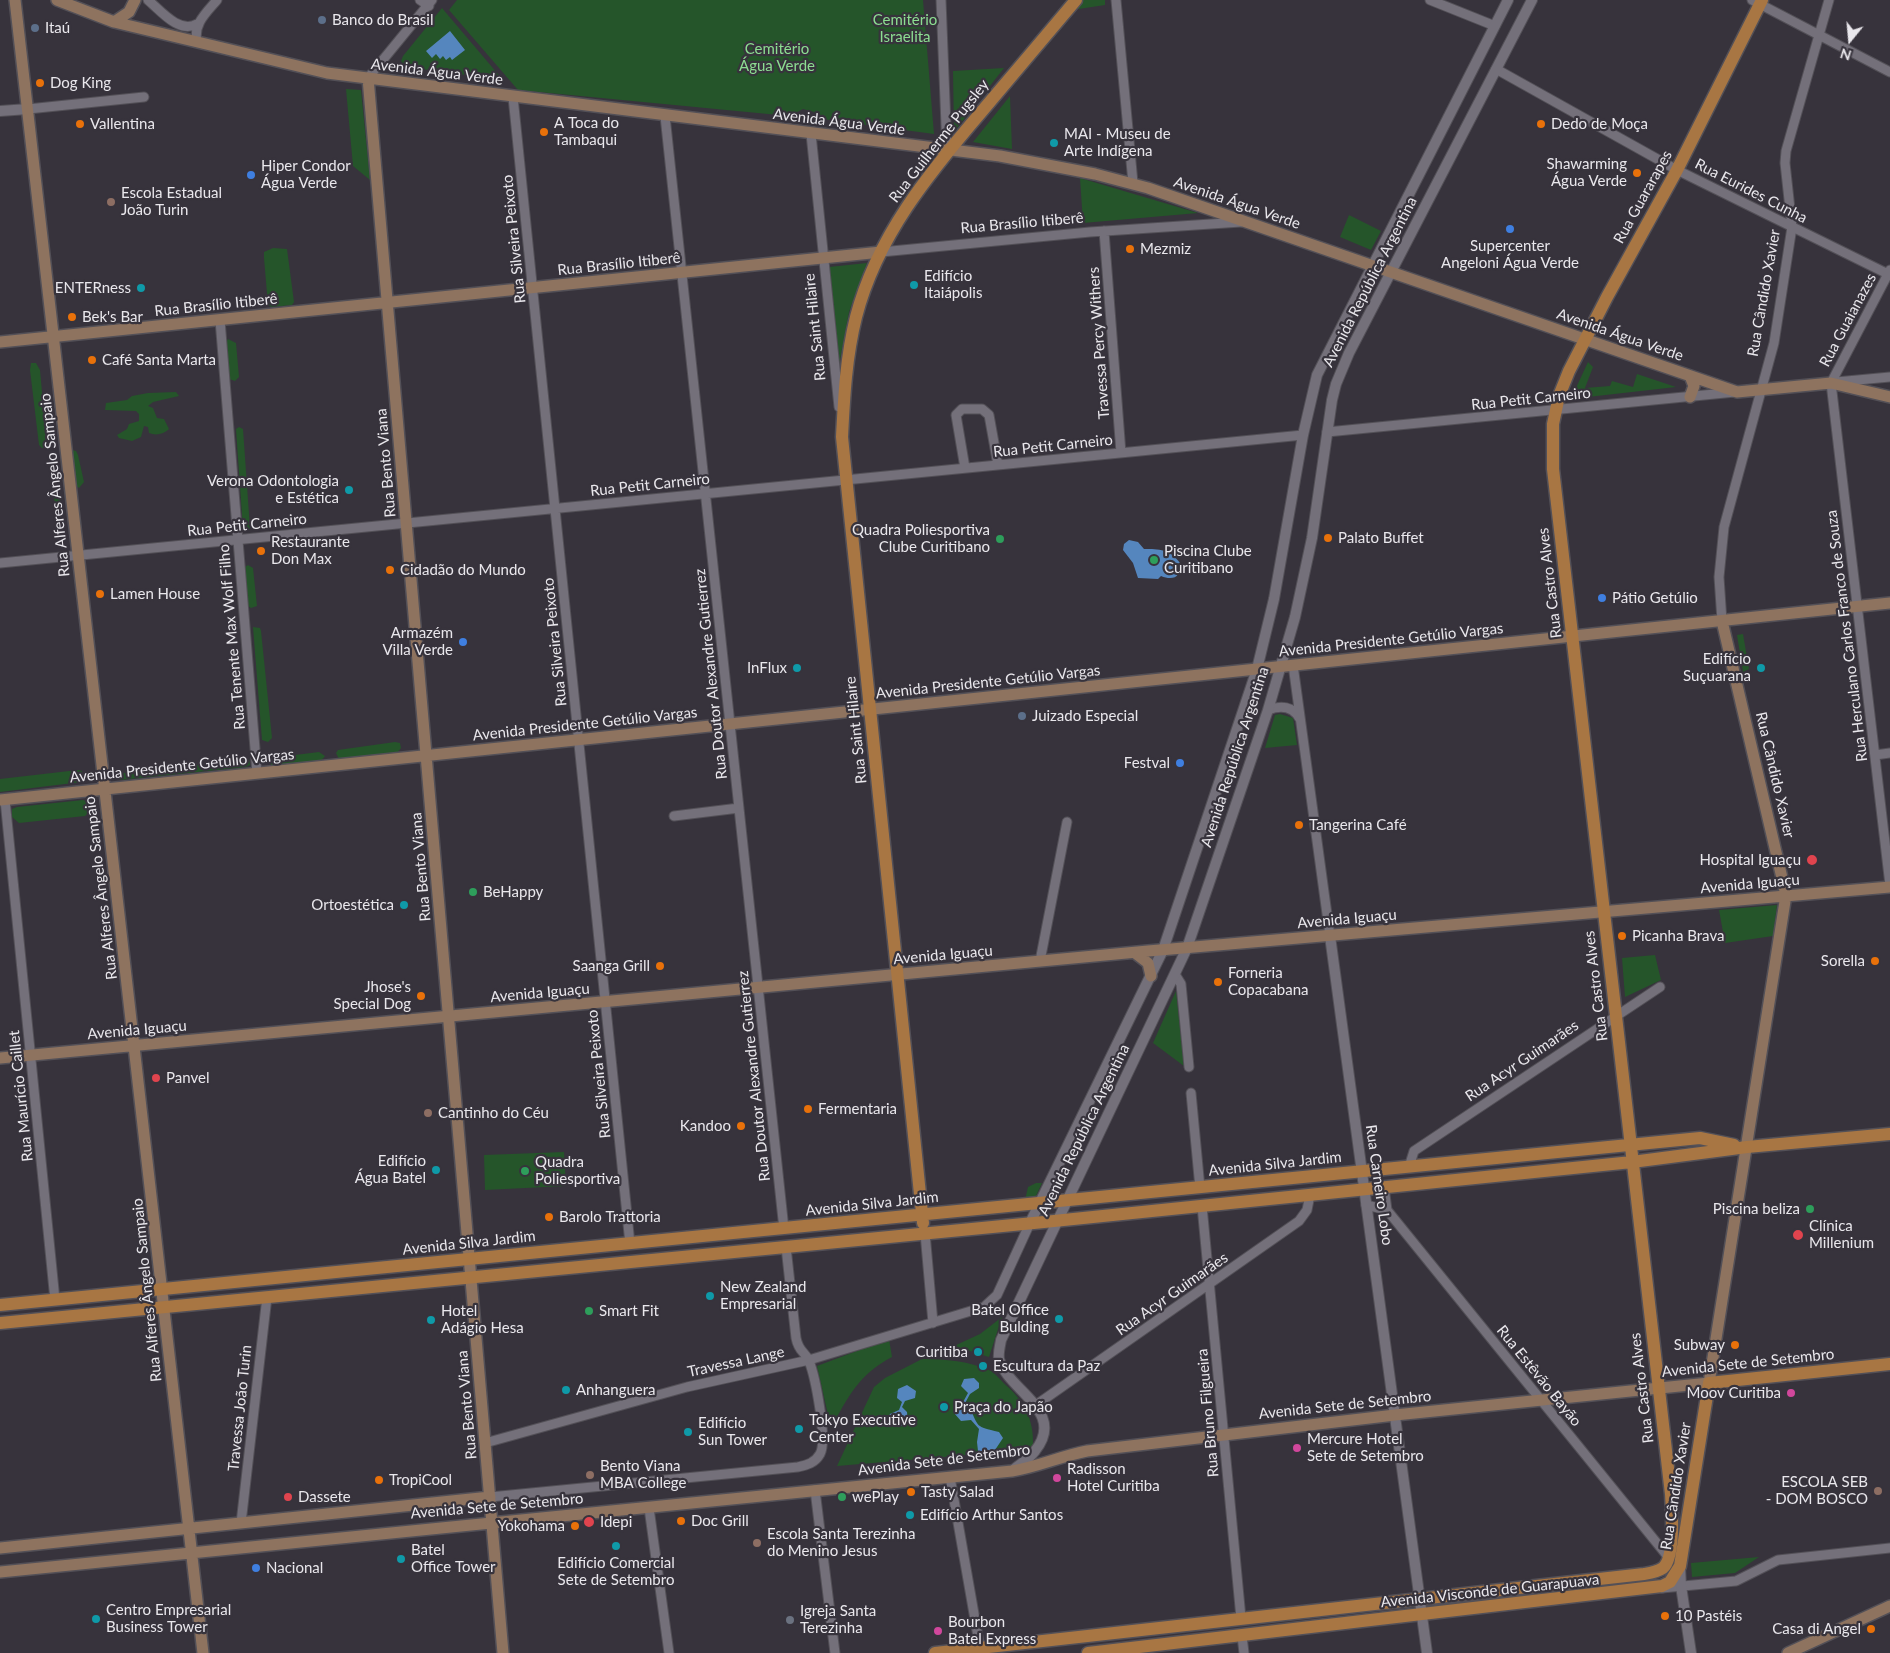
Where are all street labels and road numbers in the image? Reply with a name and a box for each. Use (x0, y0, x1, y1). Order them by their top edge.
street label: Avenida Água Verde (370, 55, 504, 89)
street label: Rua Guilherme Pugsley (885, 76, 993, 206)
street label: Avenida Água Verde (772, 105, 906, 139)
street label: Rua Guararapes (1610, 147, 1676, 247)
street label: Rua Eurides Cunha (1692, 155, 1810, 227)
street label: Avenida Água Verde (1171, 173, 1303, 233)
street label: Rua Silveira Peixoto (498, 174, 530, 304)
street label: Avenida República Argentina (1319, 194, 1421, 370)
street label: Rua Brasílio Itiberê (960, 209, 1084, 237)
street label: Rua Cândido Xavier (1744, 228, 1784, 358)
street label: Rua Brasílio Itiberê (557, 249, 681, 279)
street label: Travessa Percy Withers (1085, 266, 1113, 420)
street label: Rua Guaianazes (1816, 270, 1880, 370)
street label: Rua Saint Hilaire (800, 272, 830, 382)
street label: Rua Brasílio Itiberê (154, 290, 278, 320)
street label: Avenida Água Verde (1554, 305, 1686, 365)
street label: Rua Petit Carneiro (1470, 384, 1592, 414)
street label: Rua Alferes Ângelo Sampaio (36, 392, 74, 578)
street label: Rua Bento Viana (372, 408, 400, 518)
street label: Rua Petit Carneiro (992, 431, 1114, 461)
street label: Rua Petit Carneiro (589, 470, 711, 500)
street label: Rua Herculano Carlos Franco de Souza (1823, 509, 1871, 763)
street label: Rua Petit Carneiro (186, 510, 308, 540)
street label: Rua Castro Alves (1534, 527, 1566, 639)
street label: Rua Tenente Max Wolf Filho (215, 544, 249, 730)
street label: Rua Doutor Alexandre Gutierrez (691, 568, 731, 780)
street label: Rua Silveira Peixoto (539, 577, 571, 707)
street label: Avenida Presidente Getúlio Vargas (1278, 619, 1504, 661)
street label: Avenida Presidente Getúlio Vargas (875, 661, 1101, 703)
street label: Avenida República Argentina (1197, 665, 1273, 849)
street label: Rua Saint Hilaire (841, 675, 871, 785)
street label: Avenida Presidente Getúlio Vargas (472, 703, 698, 745)
street label: Rua Cândido Xavier (1752, 710, 1798, 840)
street label: Avenida Presidente Getúlio Vargas (69, 745, 295, 787)
street label: Rua Alferes Ângelo Sampaio (81, 795, 121, 981)
street label: Rua Bento Viana (407, 812, 435, 922)
street label: Avenida Iguaçu (1700, 871, 1800, 897)
street label: Avenida Iguaçu (1297, 906, 1397, 932)
street label: Rua Castro Alves (1580, 930, 1612, 1042)
street label: Avenida Iguaçu (893, 942, 993, 968)
street label: Rua Doutor Alexandre Gutierrez (734, 970, 774, 1182)
street label: Avenida Iguaçu (490, 980, 590, 1006)
street label: Rua Silveira Peixoto (583, 1009, 615, 1139)
street label: Rua Acyr Guimarães (1462, 1016, 1582, 1106)
street label: Avenida Iguaçu (87, 1017, 187, 1043)
street label: Rua Maurício Caillet (5, 1030, 37, 1162)
street label: Avenida República Argentina (1035, 1041, 1133, 1219)
street label: Rua Carneiro Lobo (1362, 1124, 1396, 1246)
street label: Avenida Silva Jardim (1208, 1148, 1342, 1180)
street label: Avenida Silva Jardim (805, 1188, 939, 1220)
street label: Rua Alferes Ângelo Sampaio (128, 1197, 166, 1383)
street label: Avenida Silva Jardim (402, 1227, 536, 1259)
street label: Rua Acyr Guimarães (1112, 1249, 1232, 1339)
street label: Rua Estêvão Bayão (1493, 1322, 1585, 1430)
street label: Rua Castro Alves (1626, 1332, 1658, 1444)
street label: Travessa Lange (686, 1343, 786, 1381)
street label: Travessa João Turin (224, 1344, 256, 1472)
street label: Avenida Sete de Setembro (1661, 1345, 1835, 1381)
street label: Rua Bruno Filgueira (1193, 1348, 1223, 1478)
street label: Rua Bento Viana (453, 1350, 481, 1460)
street label: Avenida Sete de Setembro (1258, 1387, 1432, 1423)
street label: Rua Cândido Xavier (1657, 1421, 1695, 1551)
street label: Avenida Sete de Setembro (857, 1440, 1031, 1480)
street label: Avenida Sete de Setembro (410, 1489, 584, 1523)
street label: Avenida Visconde de Guarapuava (1380, 1571, 1600, 1611)

